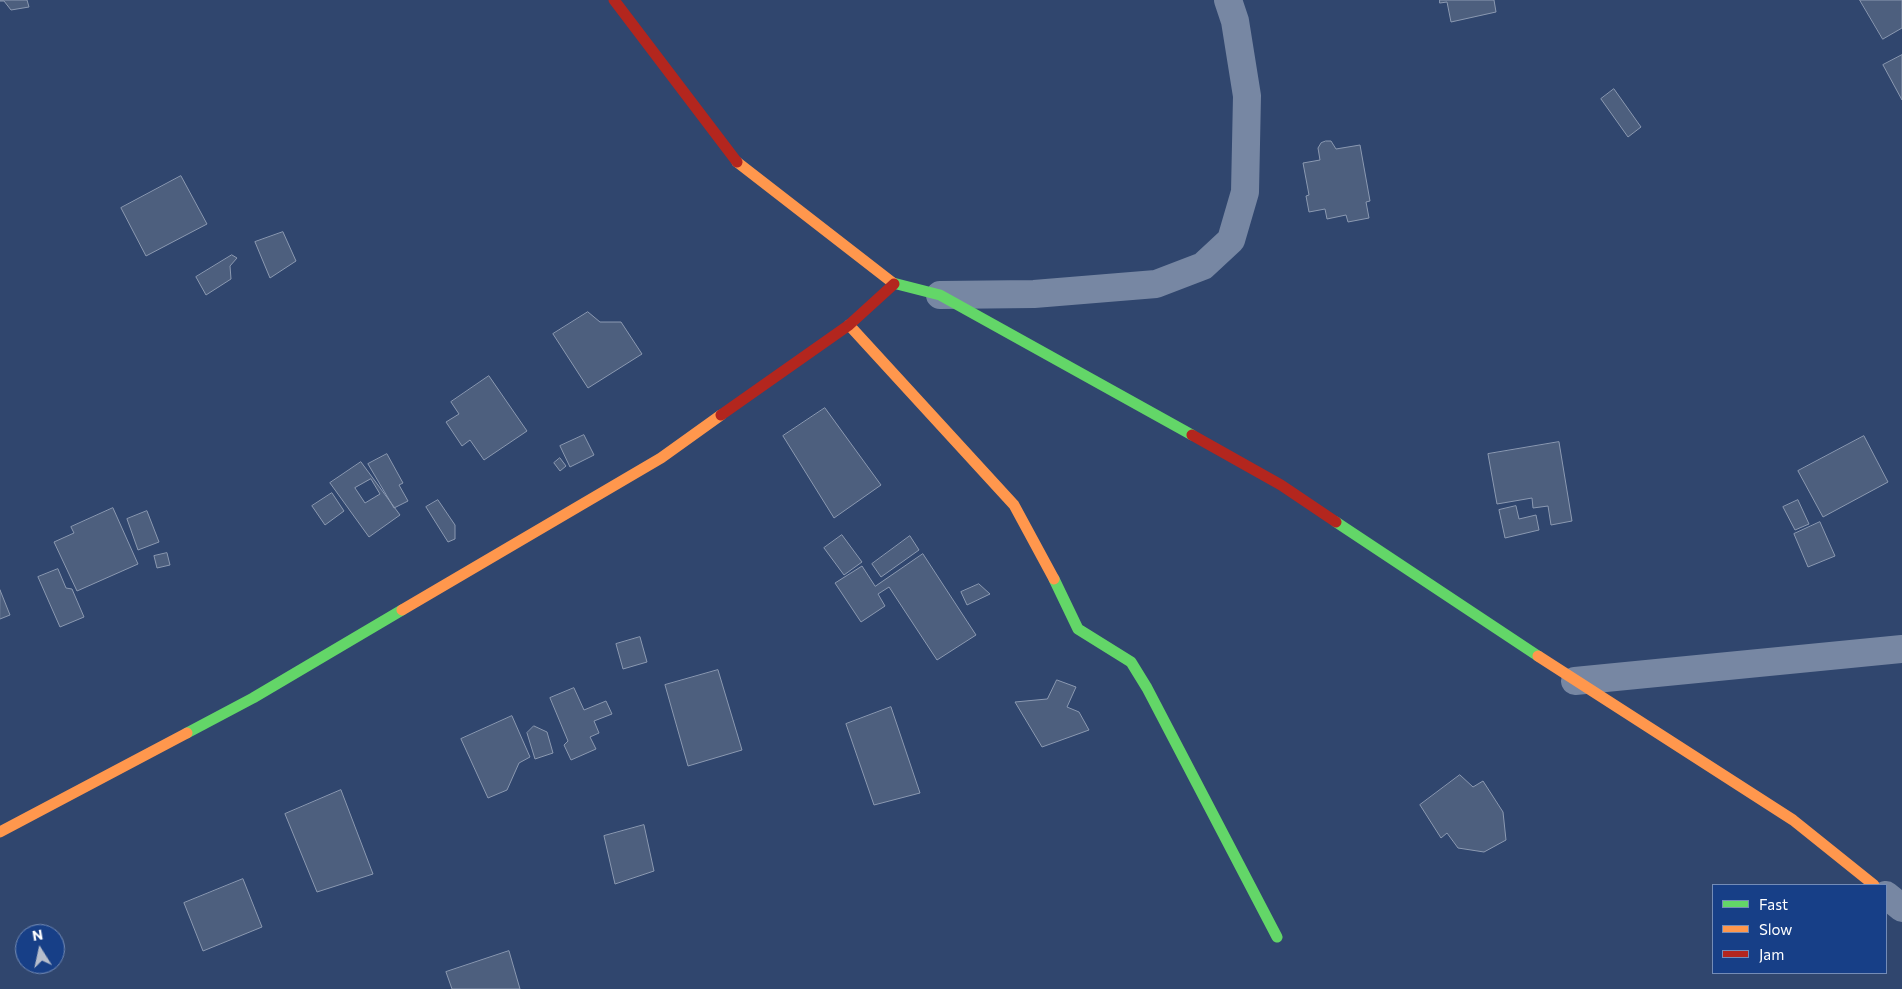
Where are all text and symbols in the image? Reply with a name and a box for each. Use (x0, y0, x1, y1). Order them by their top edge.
legend (1712, 884, 1887, 974)
text: Fast (1759, 895, 1788, 913)
text: Slow (1759, 920, 1792, 938)
north arrow (15, 924, 65, 974)
text: N (31, 925, 44, 944)
text: Jam (1759, 945, 1784, 963)

